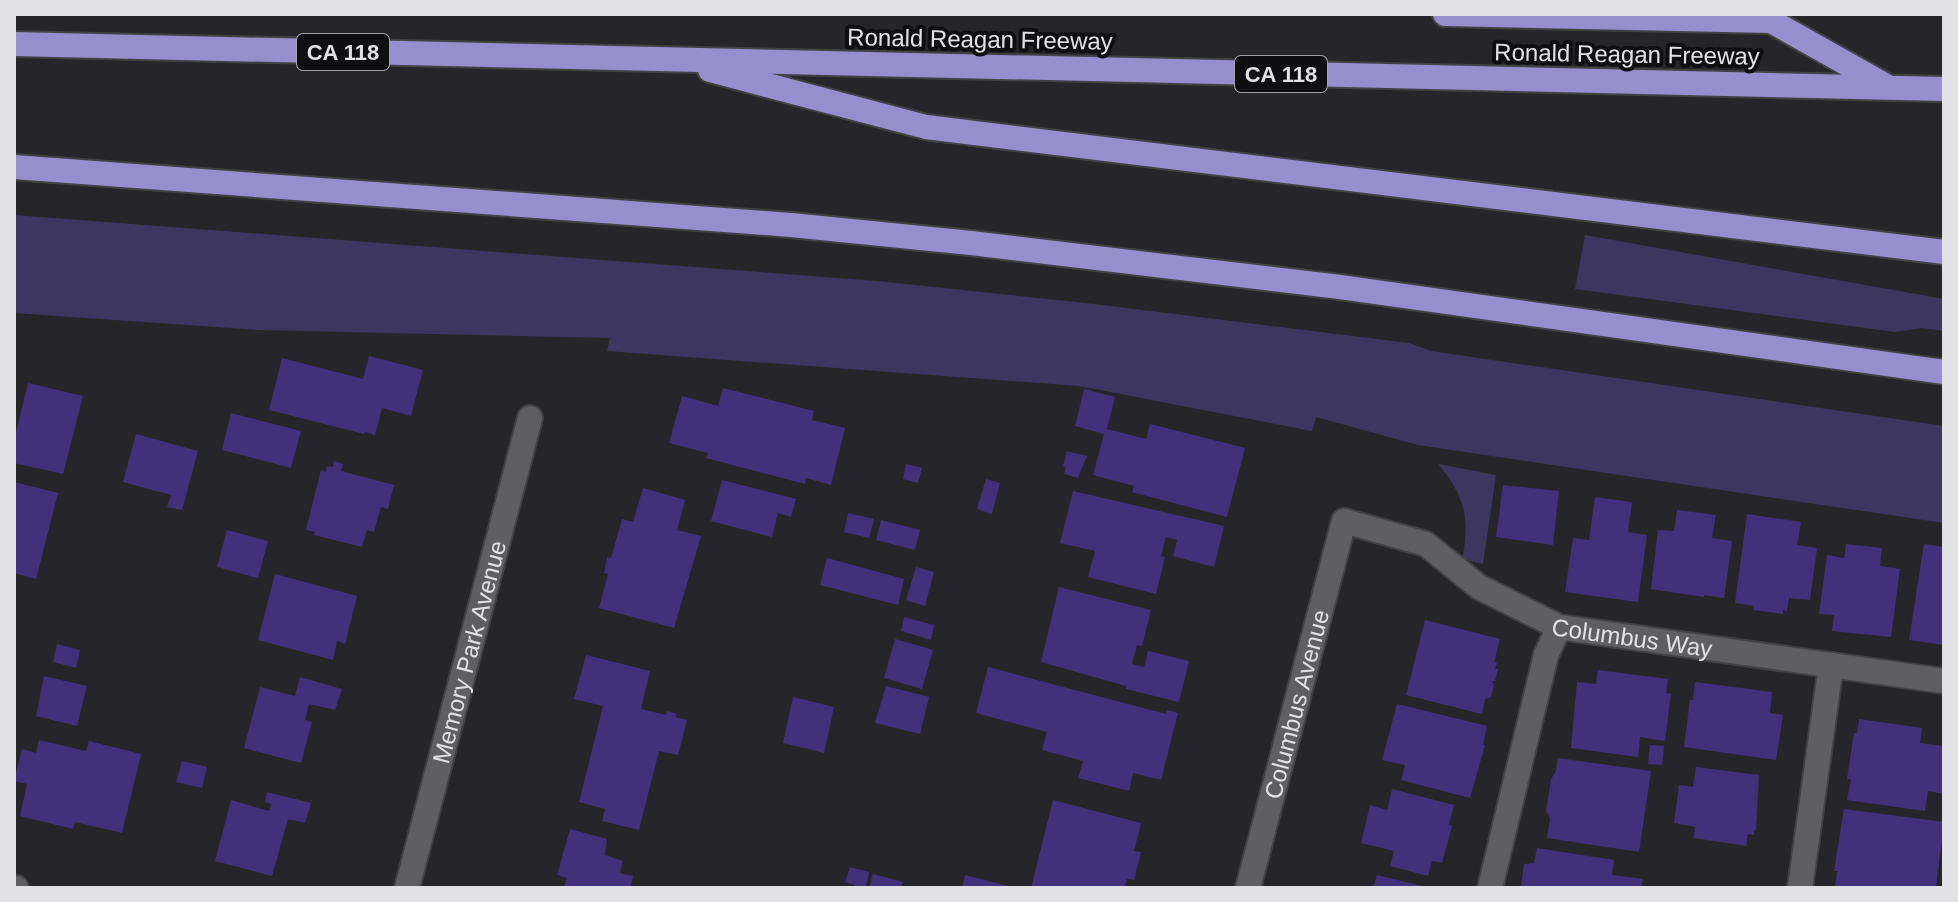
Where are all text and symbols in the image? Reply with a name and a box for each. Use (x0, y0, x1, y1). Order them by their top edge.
street label: Ronald Reagan Freeway (847, 23, 1113, 55)
road number: CA 118 (297, 34, 389, 70)
street label: Ronald Reagan Freeway (1494, 38, 1760, 70)
road number: CA 118 (1235, 56, 1327, 92)
street label: Memory Park Avenue (427, 538, 511, 766)
street label: Columbus Avenue (1258, 607, 1334, 802)
street label: Columbus Way (1550, 613, 1714, 662)

